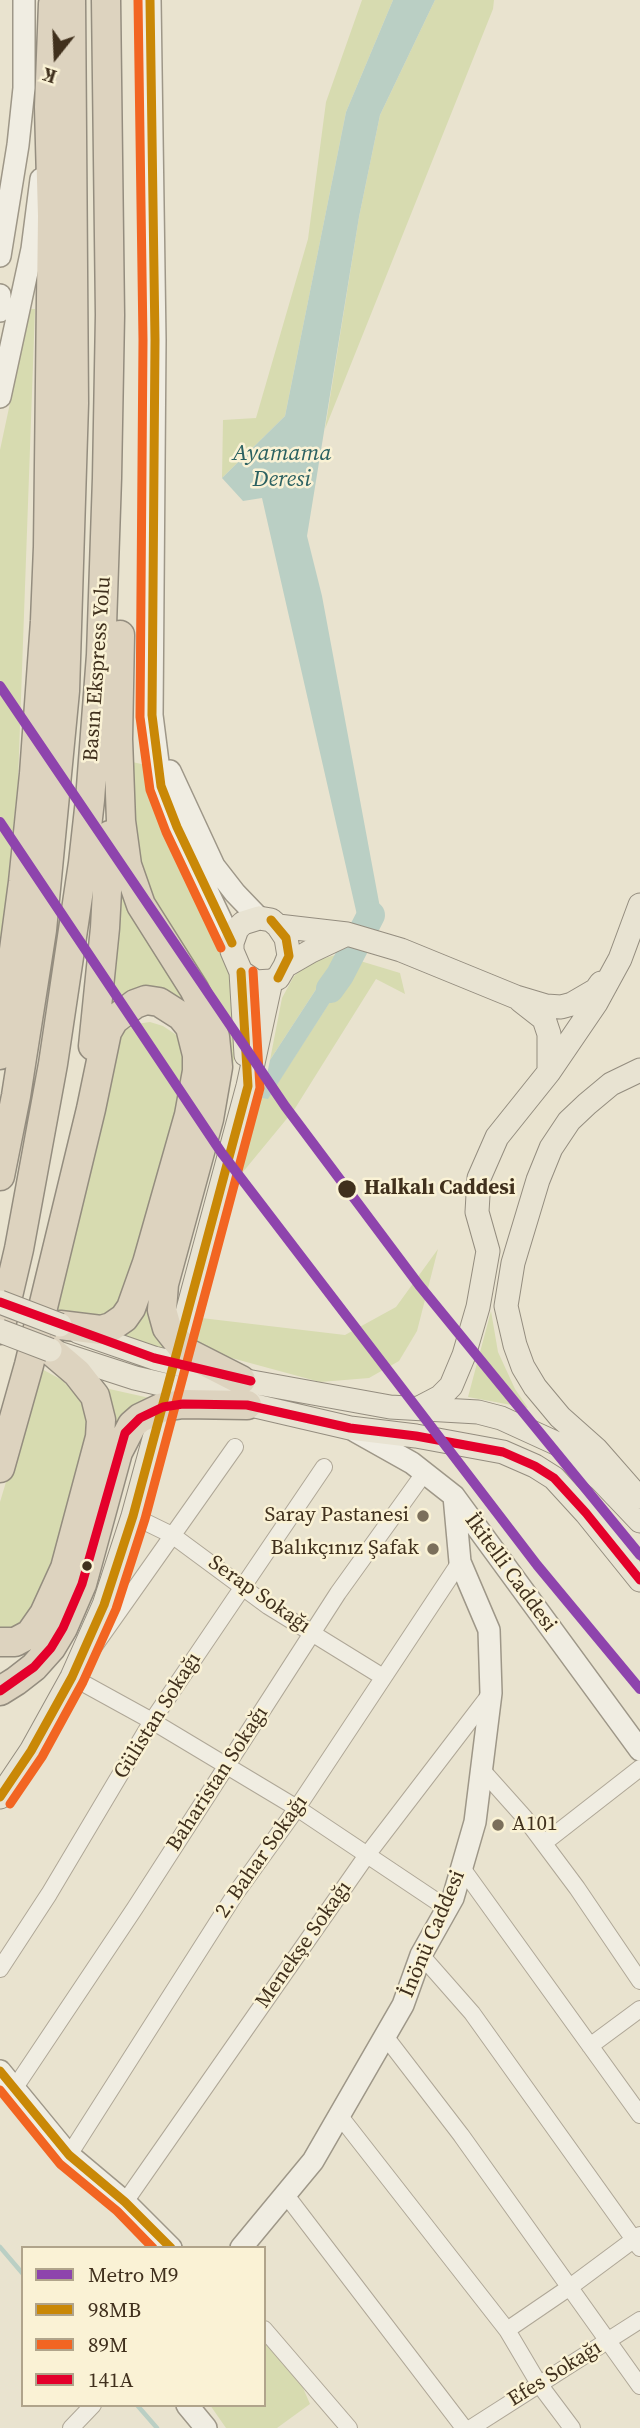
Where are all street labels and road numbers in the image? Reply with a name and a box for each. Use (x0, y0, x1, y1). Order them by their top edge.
street label: Basın Ekspress Yolu (79, 576, 117, 762)
street label: İkitelli Caddesi (459, 1509, 561, 1637)
street label: Serap Sokağı (203, 1551, 315, 1639)
street label: Gülistan Sokağı (109, 1648, 207, 1784)
street label: Baharistan Sokağı (162, 1702, 274, 1856)
street label: 2. Bahar Sokağı (210, 1791, 314, 1923)
street label: İnönü Caddesi (395, 1867, 471, 2001)
street label: Menekşe Sokağı (251, 1876, 357, 2014)
street label: Efes Sokağı (504, 2335, 606, 2413)

